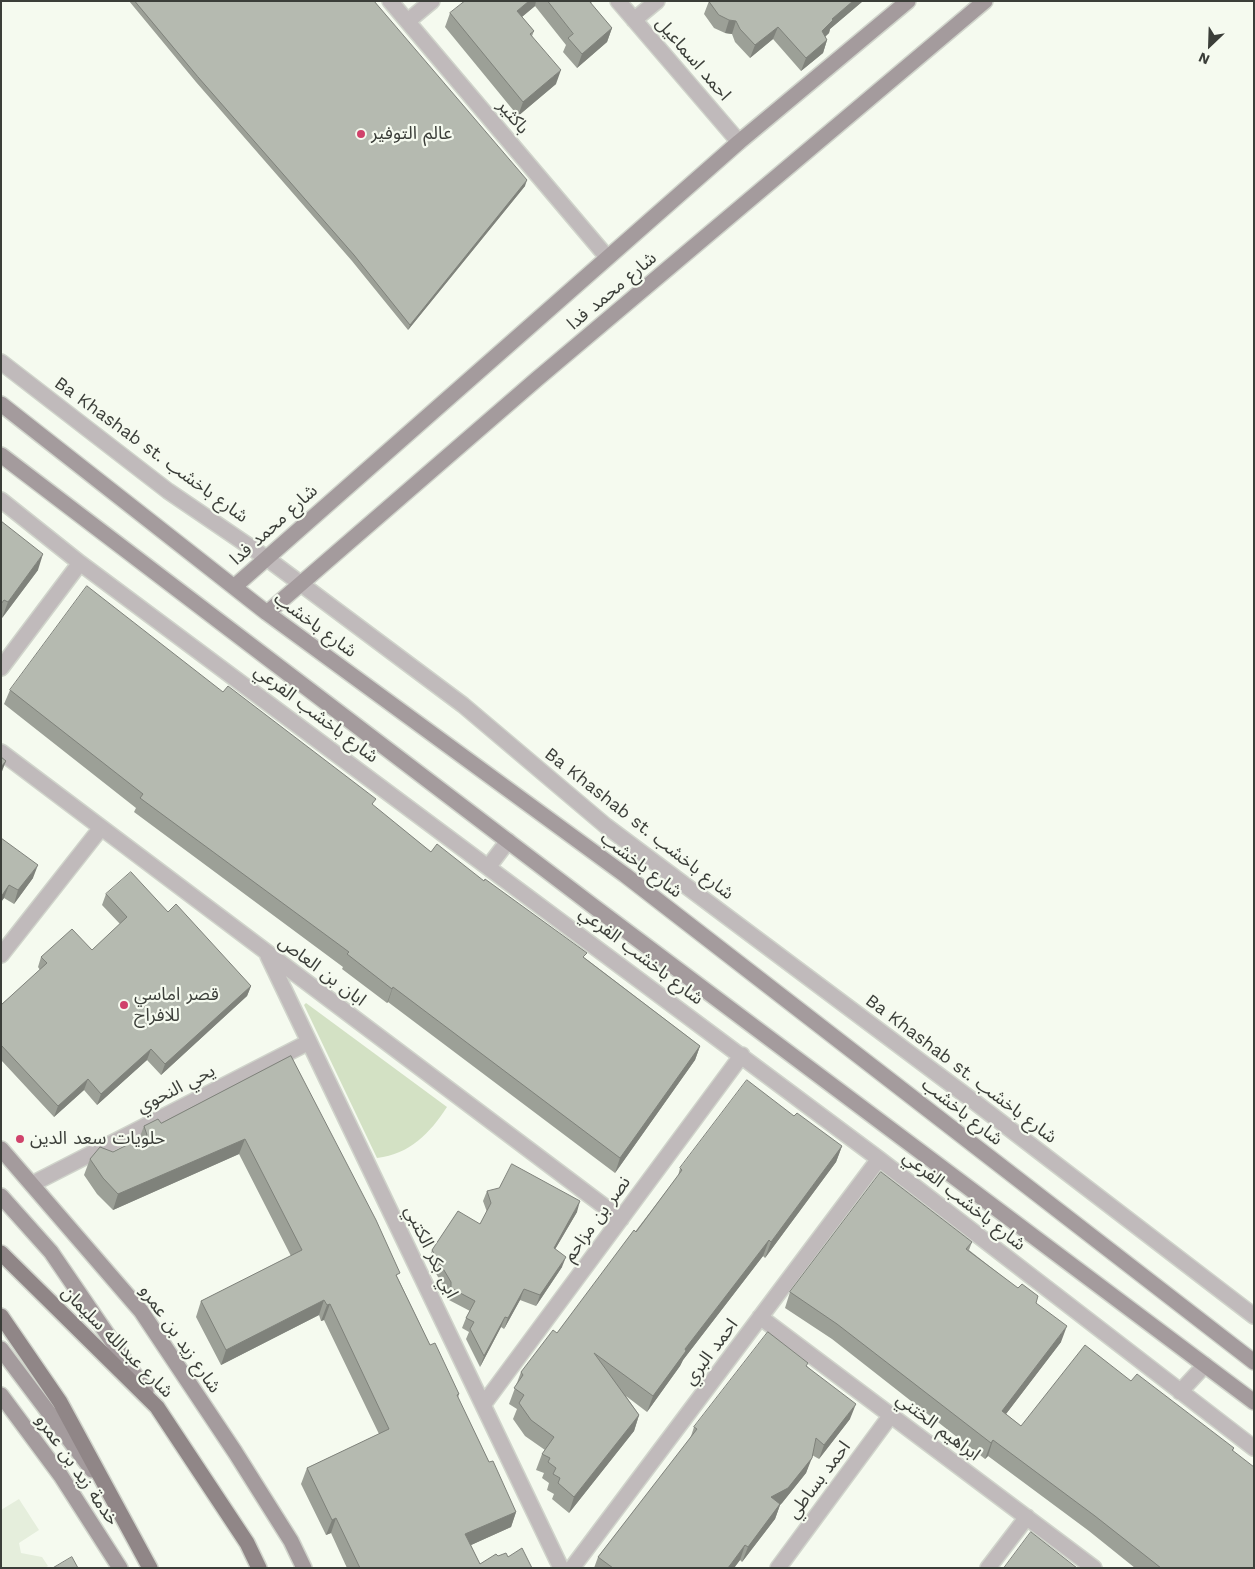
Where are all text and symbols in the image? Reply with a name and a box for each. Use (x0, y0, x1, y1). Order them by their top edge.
street label: احمد اسماعيل (651, 13, 735, 105)
north arrow (1185, 20, 1235, 70)
text: N (1196, 49, 1212, 68)
street label: باكثير (492, 95, 534, 139)
place label: عالم التوفير (371, 123, 452, 145)
marker: عالم التوفير (355, 128, 367, 140)
street label: شارع محمد فدا (563, 247, 661, 335)
street label: Ba Khashab st. شارع باخشب (50, 372, 252, 528)
street label: شارع محمد فدا (226, 480, 322, 570)
street label: شارع باخشب (269, 588, 361, 662)
street label: شارع باخشب الفرعي (250, 660, 382, 768)
street label: Ba Khashab st. شارع باخشب (540, 743, 738, 905)
street label: شارع باخشب (596, 827, 686, 903)
street label: شارع باخشب الفرعي (575, 902, 707, 1010)
street label: ابان بن العاص (274, 931, 370, 1011)
place label: قصر اماسي للافراح (134, 984, 219, 1026)
street label: Ba Khashab st. شارع باخشب (861, 990, 1061, 1148)
marker: قصر اماسي للافراح (118, 999, 130, 1011)
street label: يحي النحوي (133, 1060, 219, 1118)
street label: شارع باخشب (917, 1074, 1007, 1150)
place label: حلويات سعد الدين (30, 1128, 165, 1150)
marker: حلويات سعد الدين (14, 1133, 26, 1145)
street label: شارع باخشب الفرعي (898, 1146, 1030, 1256)
street label: نصر بن مزاحم (559, 1172, 635, 1266)
street label: ابي بكر الكتبي (399, 1202, 463, 1302)
street label: شارع زيد بن عمرو (135, 1281, 225, 1397)
street label: شارع عبدالله سليمان (57, 1282, 177, 1402)
street label: احمد البري (679, 1315, 743, 1389)
street label: ابراهيم الختني (892, 1388, 984, 1466)
street label: خدمة زيد بن عمرو (31, 1410, 123, 1530)
street label: احمد بساطي (783, 1437, 855, 1523)

